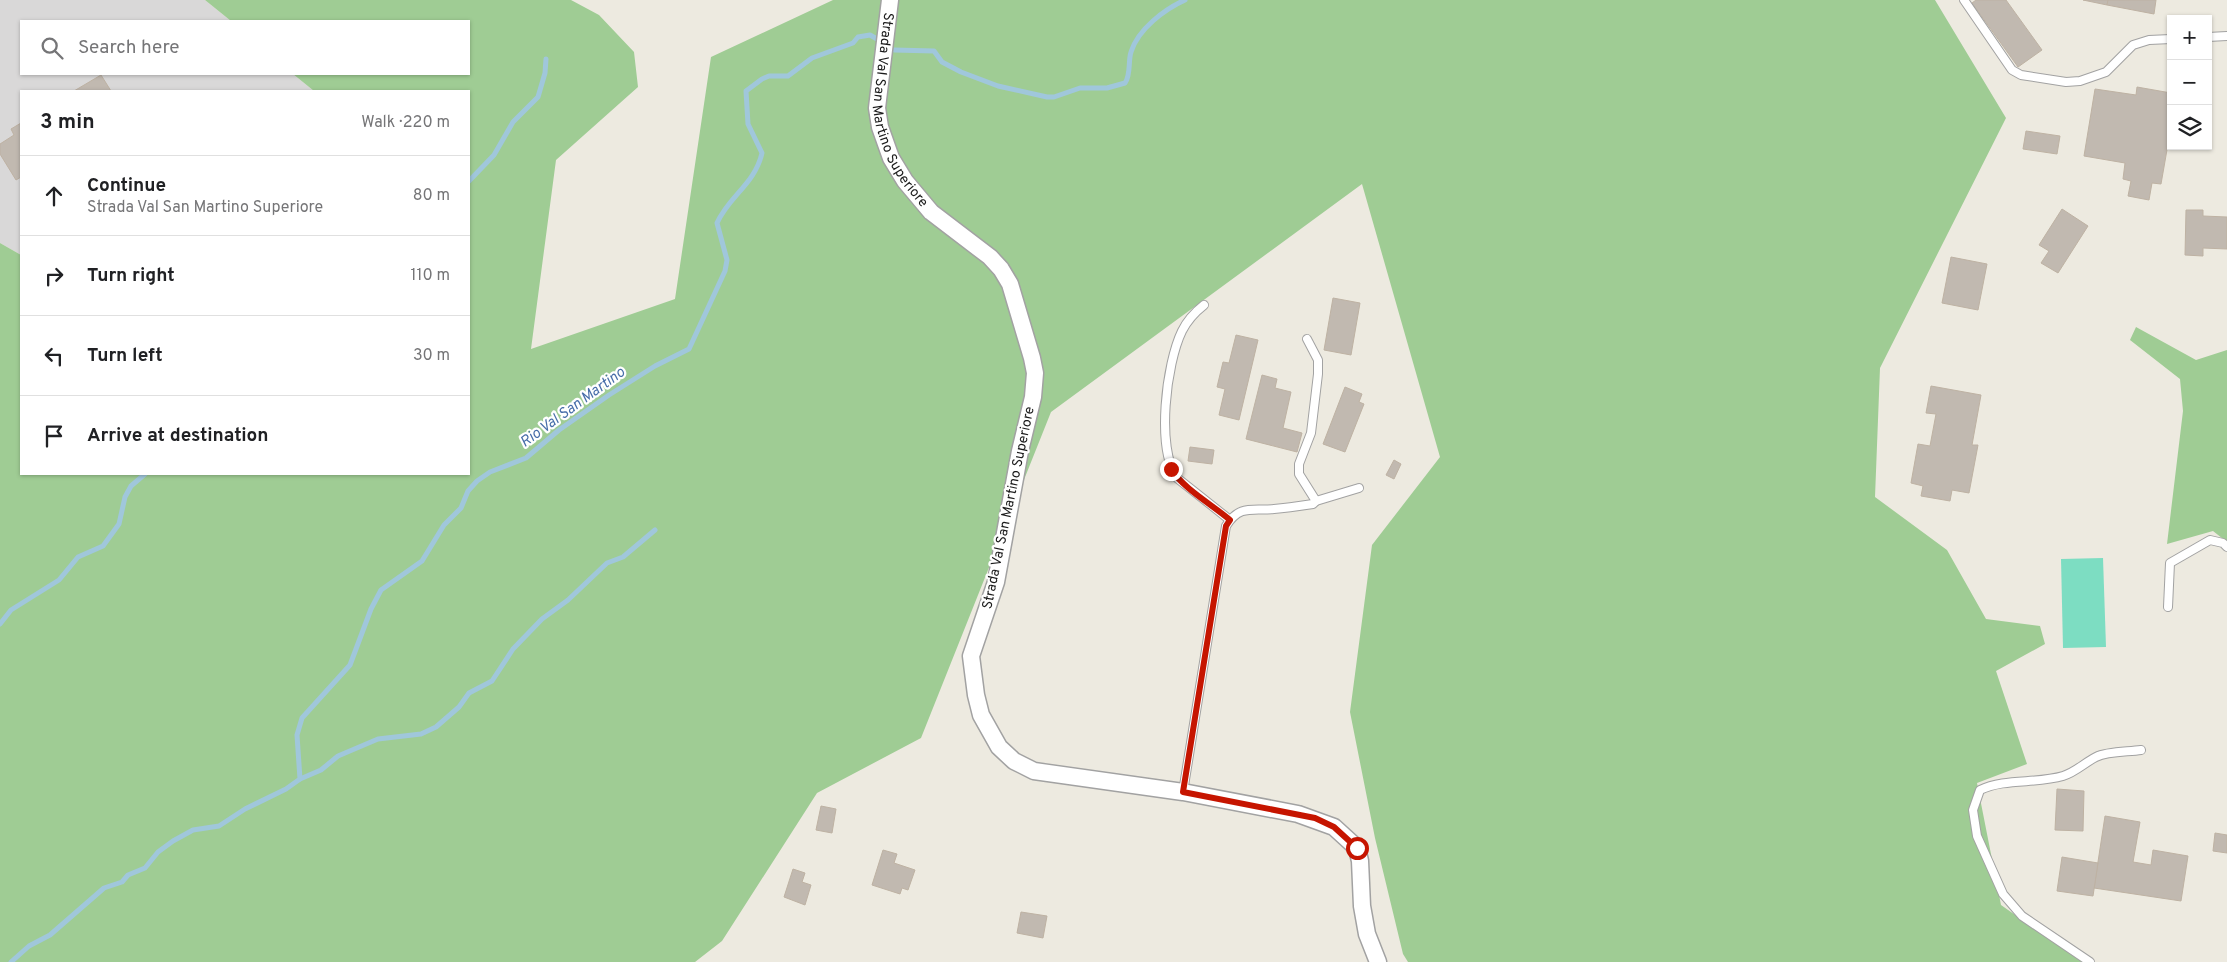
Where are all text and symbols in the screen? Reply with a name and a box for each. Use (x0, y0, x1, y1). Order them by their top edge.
street label: Strada Val San Martino Superiore (868, 12, 932, 211)
map controls (2167, 15, 2212, 150)
button: + (2167, 15, 2212, 60)
search box (20, 20, 470, 75)
icon: search (38, 34, 66, 62)
text: Search here (78, 36, 180, 60)
button: − (2167, 60, 2212, 105)
button: layers (2167, 105, 2212, 150)
text: 3 min (40, 109, 95, 136)
text: Walk · 220 m (361, 113, 450, 133)
text: Continue (87, 174, 166, 198)
icon: ahead (40, 182, 68, 210)
text: 80 m (413, 186, 450, 206)
text: Strada Val San Martino Superiore (87, 198, 323, 218)
icon: right (40, 262, 68, 290)
text: Turn right (87, 264, 175, 288)
text: 110 m (410, 266, 450, 286)
icon: left (40, 342, 68, 370)
text: Turn left (87, 344, 163, 368)
text: 30 m (413, 346, 450, 366)
water label: Rio Val San Martino (517, 364, 629, 452)
street label: Strada Val San Martino Superiore (979, 405, 1039, 611)
icon: arrive (40, 422, 68, 450)
text: Arrive at destination (87, 424, 268, 448)
route end (1160, 458, 1183, 481)
route start (1346, 837, 1369, 860)

